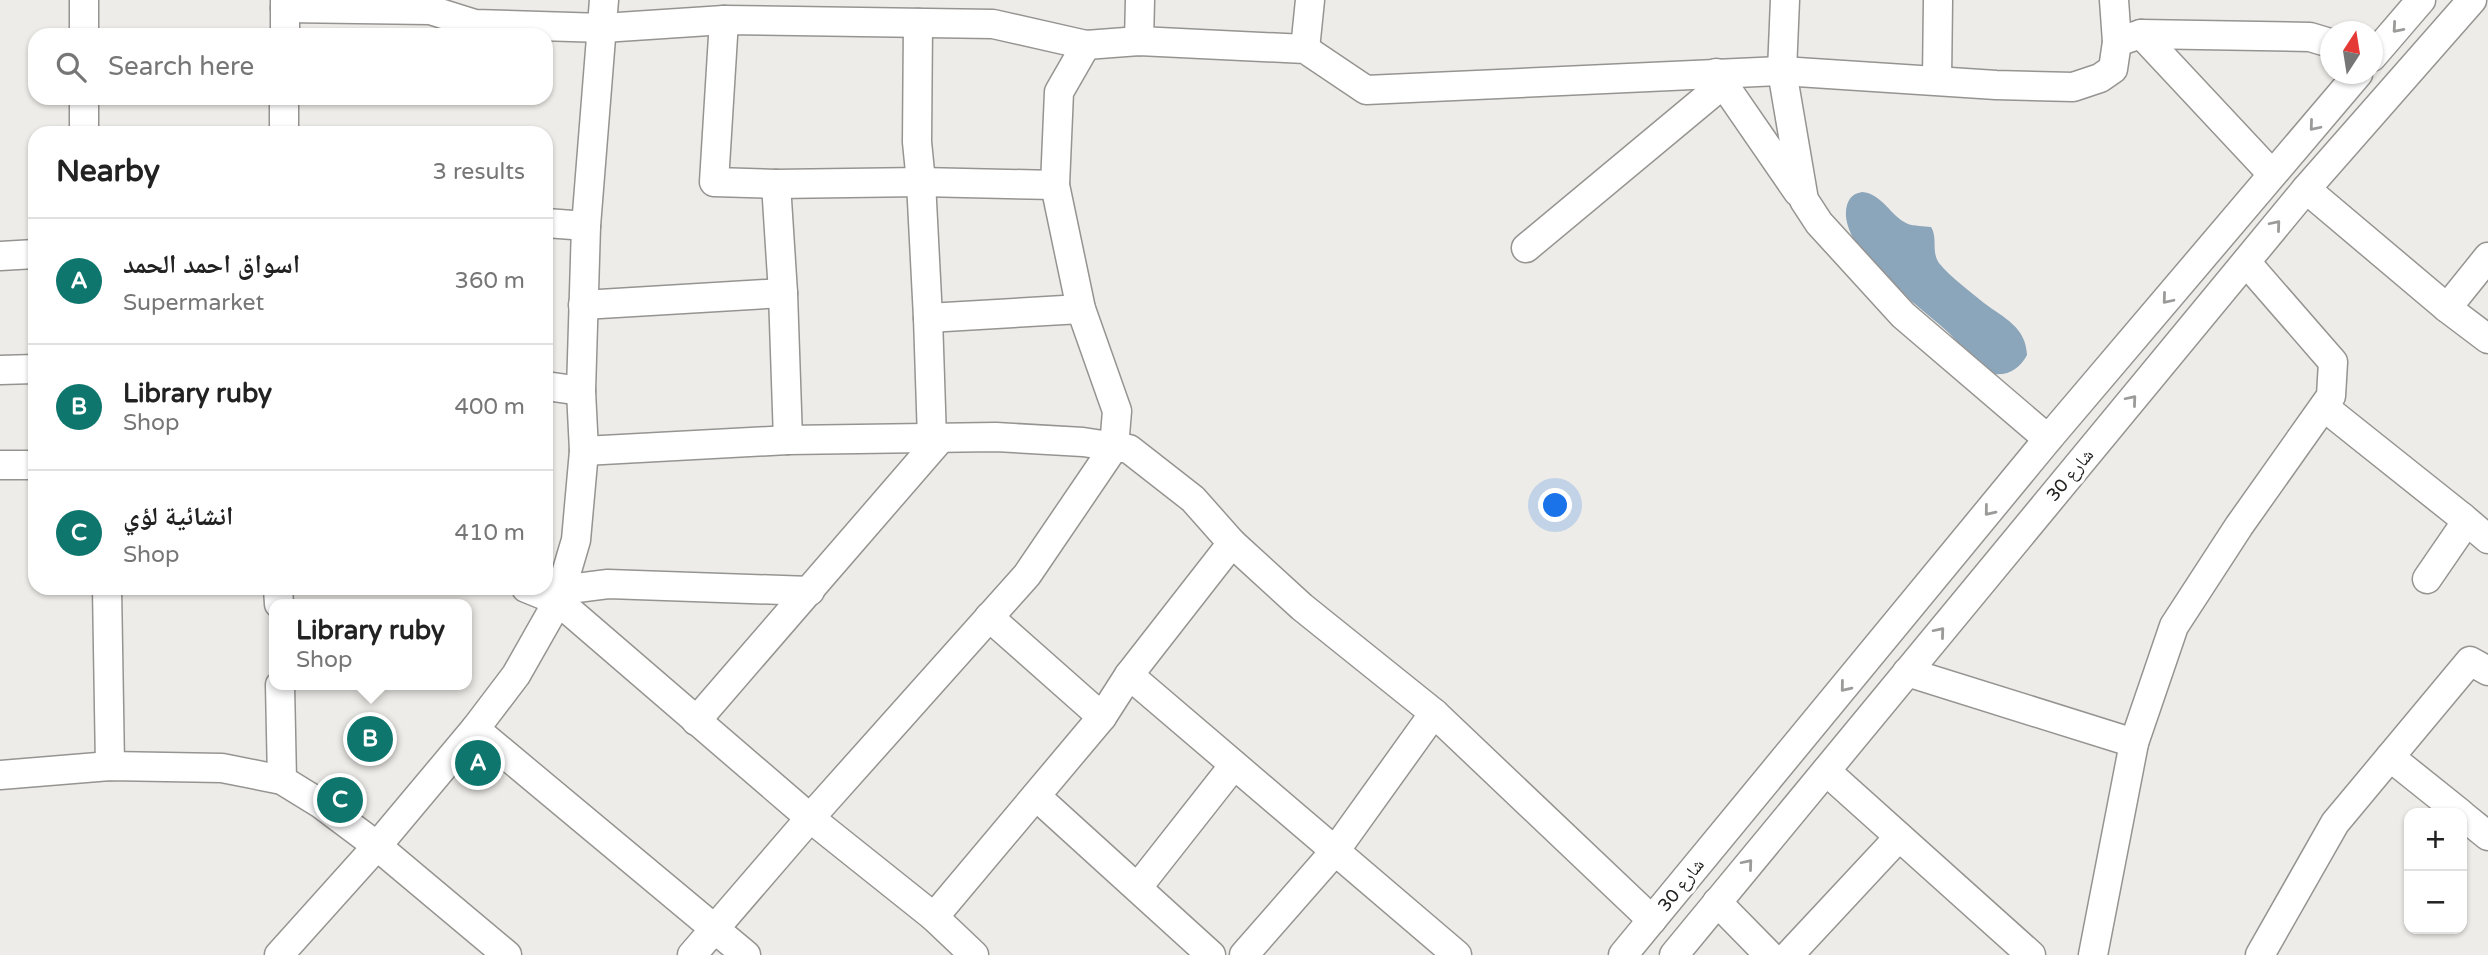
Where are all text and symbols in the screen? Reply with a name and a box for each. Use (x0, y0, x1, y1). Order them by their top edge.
one-way arrow (2393, 20, 2405, 33)
north arrow (2320, 21, 2383, 84)
search box (28, 28, 553, 105)
icon: search (52, 48, 90, 86)
text: Search here (108, 51, 254, 82)
one-way arrow (2310, 117, 2322, 130)
text: Nearby (56, 153, 160, 190)
text: 3 results (432, 158, 525, 186)
one-way arrow (2268, 220, 2281, 232)
text: اسواق احمد الحمد (123, 249, 300, 280)
text: A (70, 267, 88, 295)
text: 360 m (455, 267, 525, 295)
text: Supermarket (123, 289, 264, 317)
one-way arrow (2163, 291, 2175, 304)
text: Library ruby (123, 378, 272, 409)
text: B (71, 393, 87, 421)
text: 400 m (455, 393, 525, 421)
one-way arrow (2123, 396, 2136, 408)
text: Shop (123, 409, 180, 437)
street label: شارع 30 (2042, 444, 2098, 506)
your location (1538, 488, 1572, 522)
text: انشائية لؤي (123, 501, 233, 532)
one-way arrow (1985, 502, 1997, 515)
text: C (71, 519, 87, 547)
text: 410 m (455, 519, 525, 547)
text: Shop (123, 541, 180, 569)
popup (269, 599, 472, 690)
text: Library ruby (296, 615, 445, 646)
one-way arrow (1932, 628, 1944, 641)
text: Shop (296, 646, 352, 674)
one-way arrow (1840, 679, 1853, 691)
pin: B (347, 713, 393, 765)
pin: A (455, 737, 501, 789)
pin: C (317, 774, 363, 826)
map controls (2404, 808, 2467, 934)
button: + (2404, 808, 2467, 871)
street label: شارع 30 (1653, 854, 1709, 916)
one-way arrow (1740, 860, 1752, 873)
button: − (2404, 871, 2467, 934)

